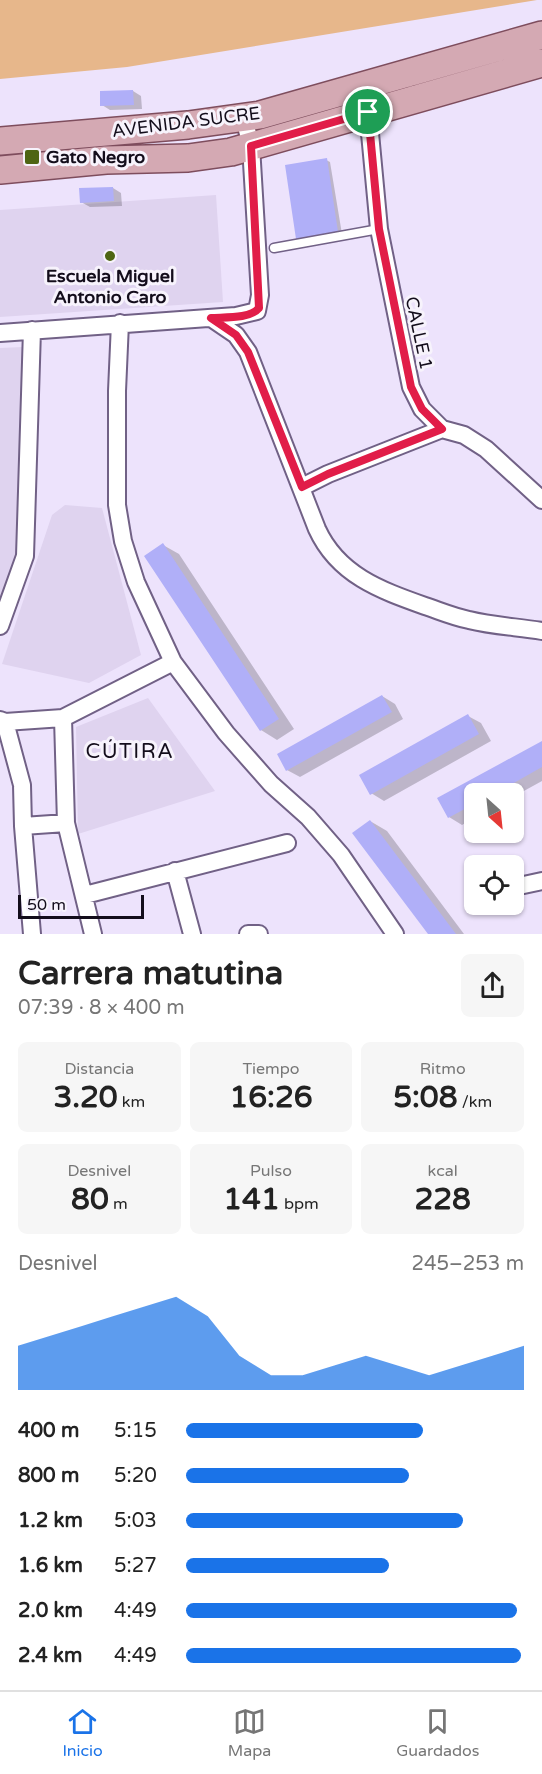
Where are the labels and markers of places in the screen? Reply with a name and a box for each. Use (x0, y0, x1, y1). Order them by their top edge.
pin (342, 86, 393, 137)
place label: Gato Negro (46, 146, 145, 168)
marker: Gato Negro (23, 148, 41, 166)
marker: Escuela Miguel Antonio Caro (103, 249, 117, 263)
place label: Escuela Miguel Antonio Caro (46, 265, 174, 308)

